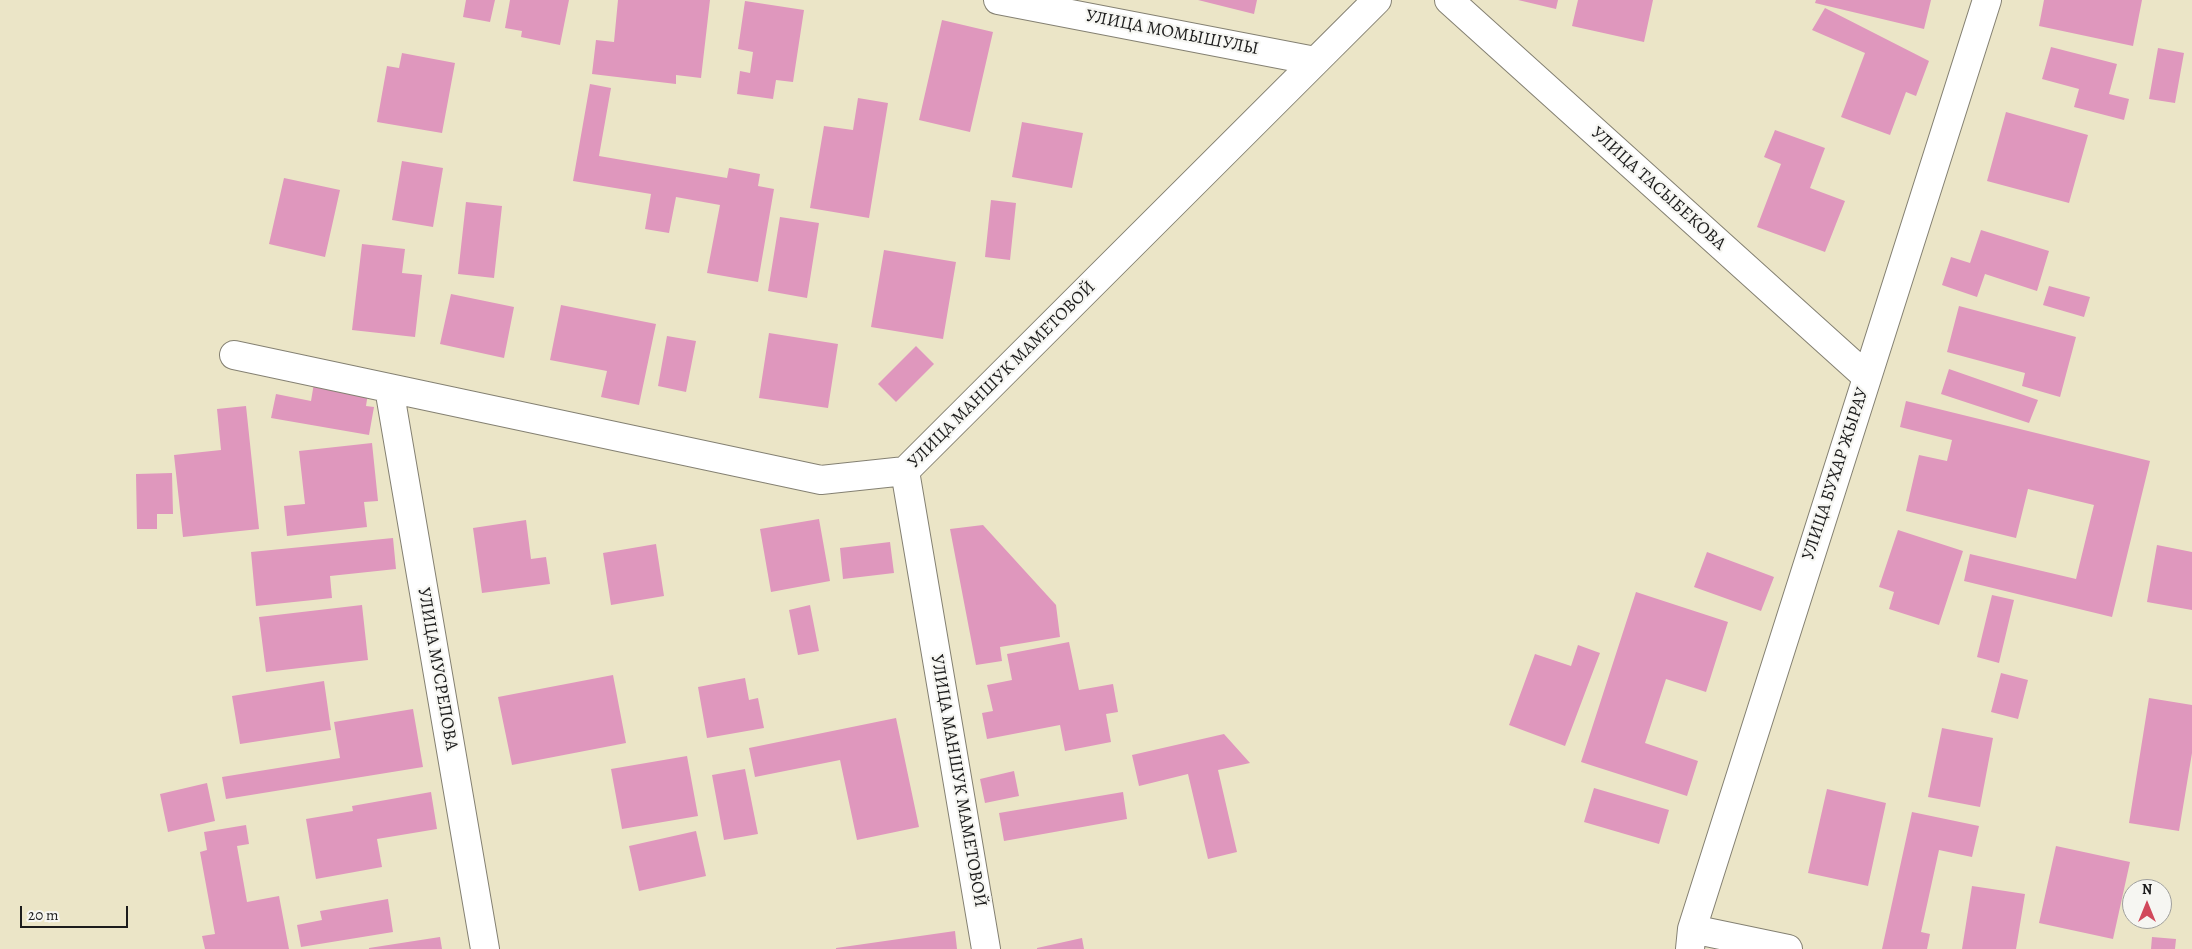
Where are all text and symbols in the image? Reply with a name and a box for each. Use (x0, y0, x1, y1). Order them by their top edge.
street label: УЛИЦА МОМЫШУЛЫ (1084, 6, 1260, 60)
street label: УЛИЦА ТАСЫБЕКОВА (1586, 123, 1730, 255)
street label: УЛИЦА МАНШУК МАМЕТОВОЙ (904, 277, 1100, 473)
street label: УЛИЦА БУХАР ЖЫРАУ (1798, 385, 1874, 563)
street label: УЛИЦА МУСРЕПОВА (412, 586, 462, 752)
street label: УЛИЦА МАНШУК МАМЕТОВОЙ (925, 653, 991, 909)
north arrow (2122, 879, 2172, 929)
text: N (2142, 880, 2152, 899)
scale bar (22, 896, 130, 928)
text: 20 m (28, 905, 59, 925)

